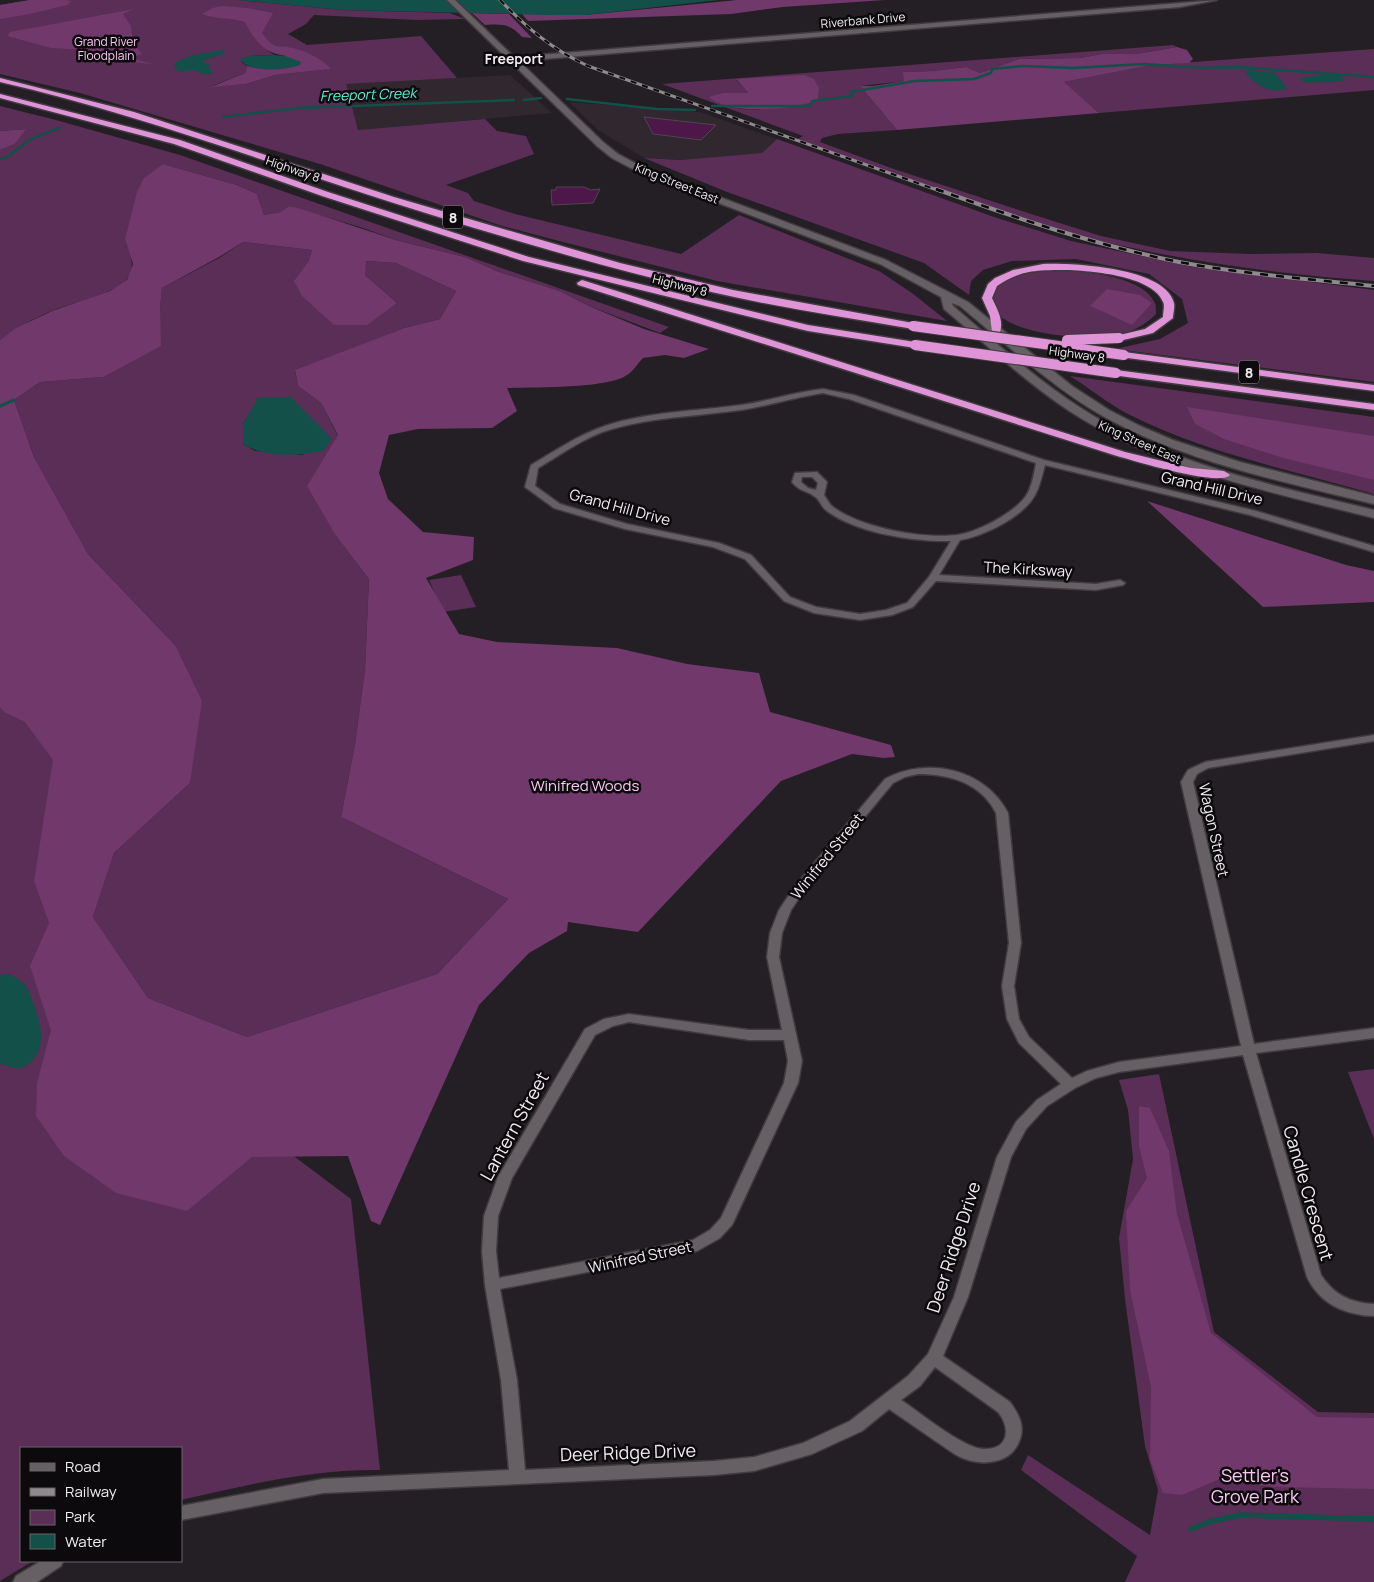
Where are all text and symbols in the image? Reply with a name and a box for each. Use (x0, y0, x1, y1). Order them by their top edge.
street label: Riverbank Drive (820, 8, 906, 32)
park label: Grand River Floodplain (74, 33, 138, 64)
district label: Freeport (485, 49, 543, 68)
water label: Freeport Creek (320, 83, 419, 105)
street label: Highway 8 (264, 152, 322, 186)
street label: King Street East (633, 158, 722, 208)
road number: 8 (443, 206, 463, 228)
street label: Highway 8 (651, 270, 709, 300)
street label: Highway 8 (1048, 342, 1106, 366)
road number: 8 (1239, 361, 1259, 384)
street label: King Street East (1096, 416, 1184, 468)
street label: Grand Hill Drive (1159, 466, 1265, 510)
street label: Grand Hill Drive (567, 483, 673, 531)
street label: The Kirksway (983, 556, 1073, 582)
park label: Winifred Woods (531, 775, 639, 796)
street label: Wagon Street (1194, 781, 1234, 879)
street label: Winifred Street (786, 809, 868, 903)
street label: Lantern Street (474, 1067, 554, 1185)
street label: Candle Crescent (1278, 1123, 1340, 1263)
street label: Deer Ridge Drive (921, 1178, 985, 1316)
street label: Winifred Street (586, 1236, 694, 1278)
street label: Deer Ridge Drive (559, 1438, 697, 1466)
legend (20, 1447, 182, 1562)
text: Road (65, 1456, 101, 1477)
park label: Settler's Grove Park (1211, 1463, 1300, 1508)
text: Railway (65, 1481, 117, 1502)
text: Park (65, 1506, 95, 1527)
text: Water (65, 1531, 107, 1552)

